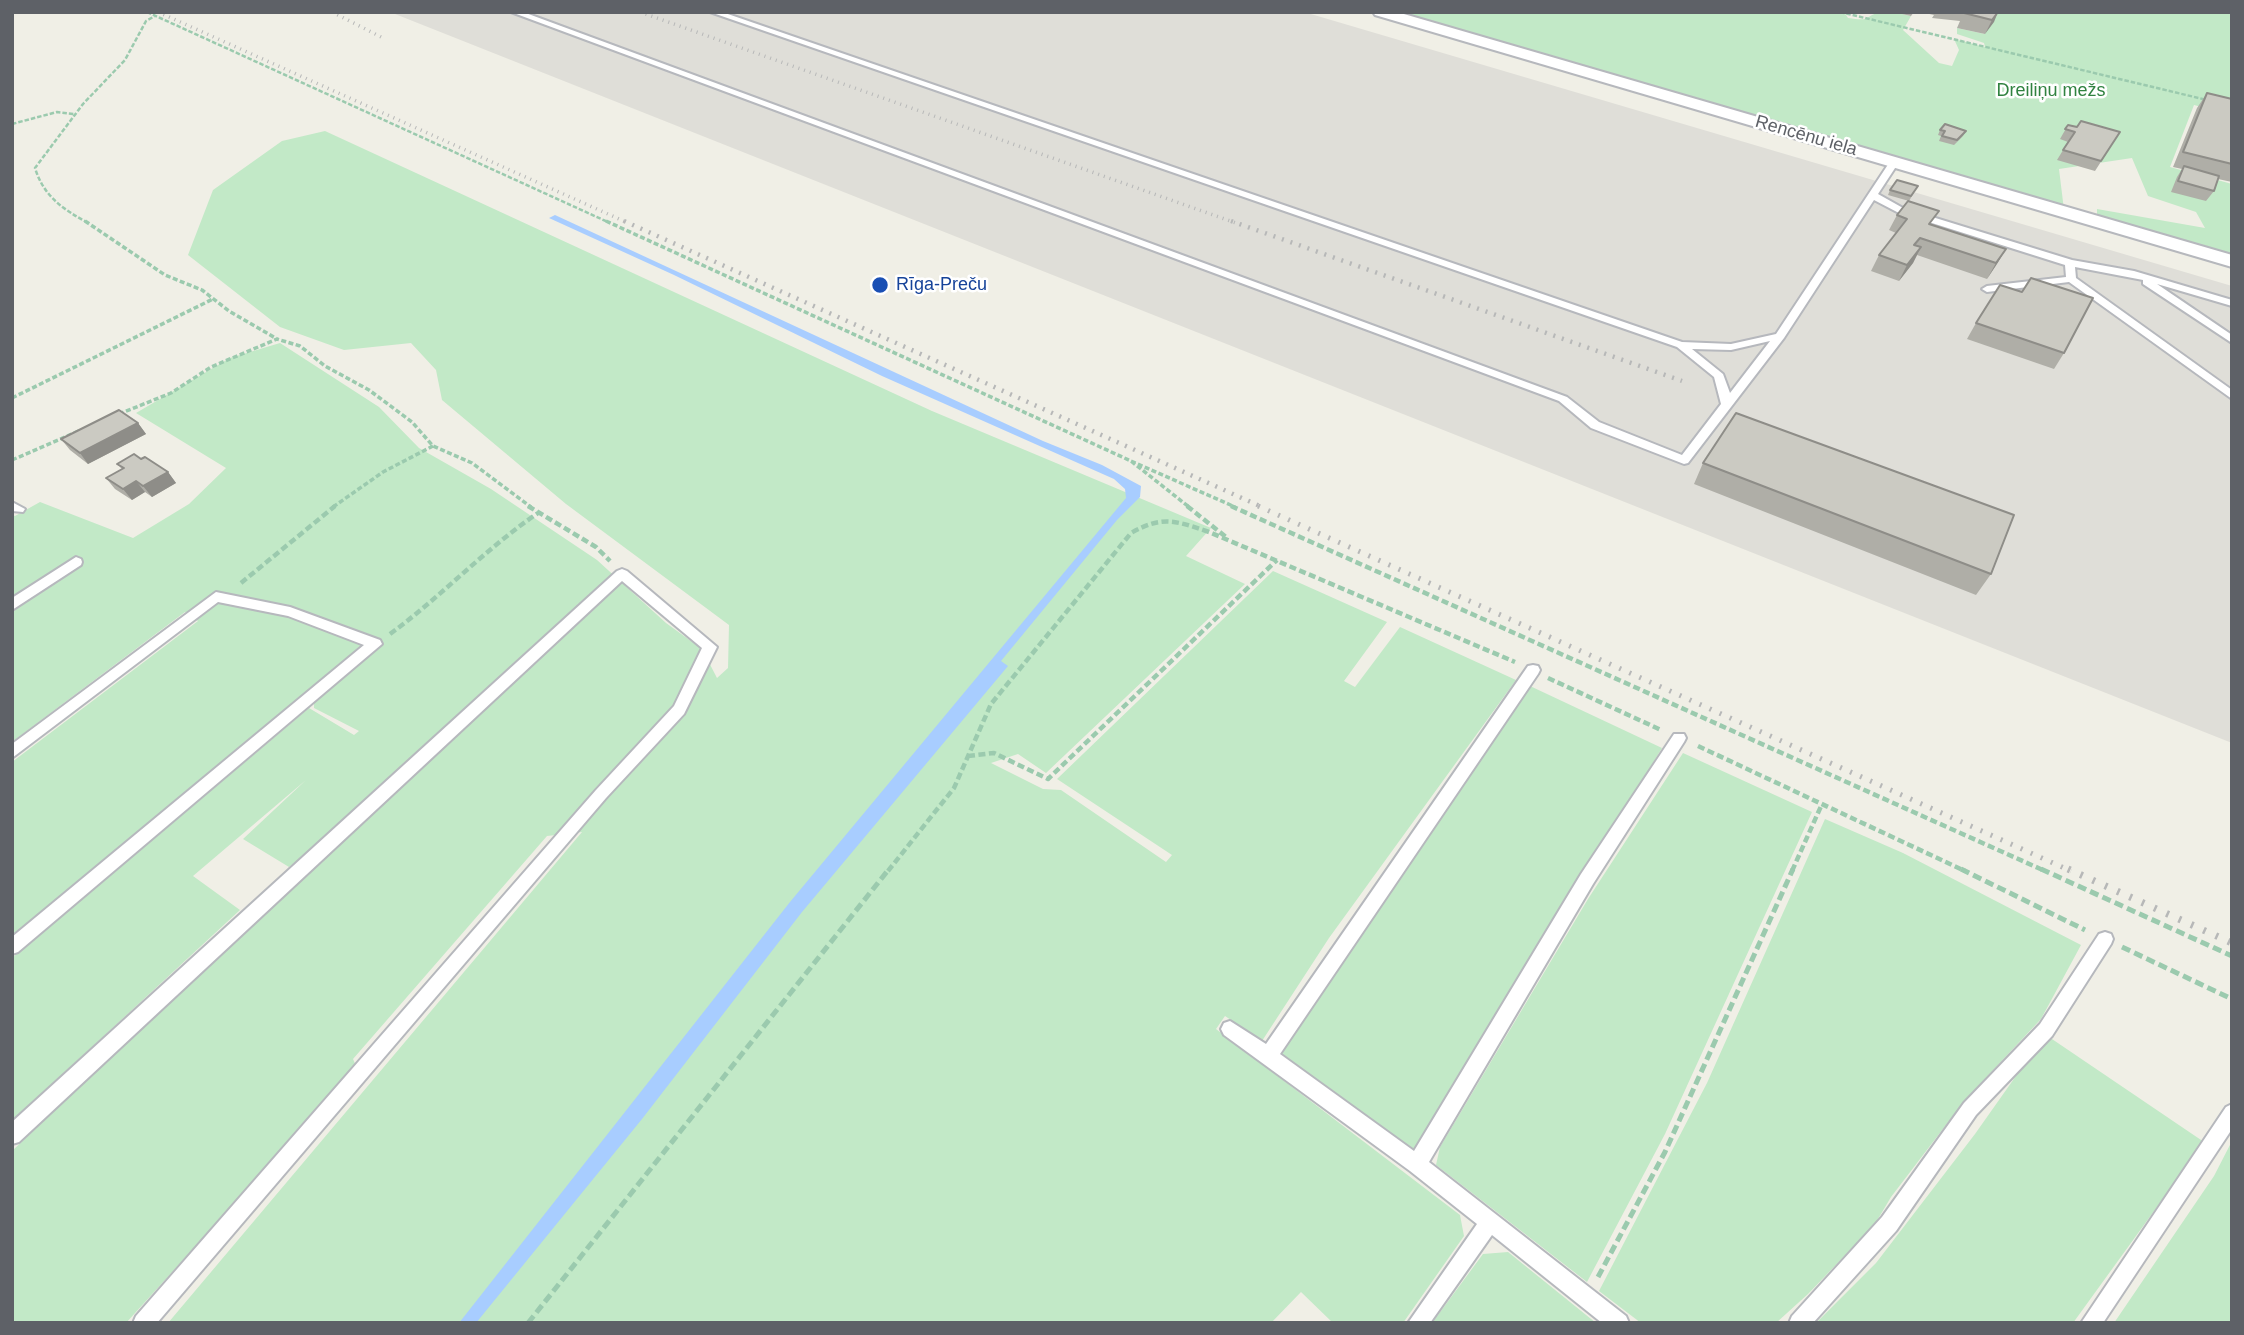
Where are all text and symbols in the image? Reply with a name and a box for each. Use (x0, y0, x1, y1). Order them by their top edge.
park label: Dreiliņu mežs (1996, 80, 2106, 102)
street label: Rencēnu iela (1753, 111, 1859, 161)
place label: Rīga-Preču (896, 274, 987, 296)
marker: Rīga-Preču (870, 275, 890, 295)

